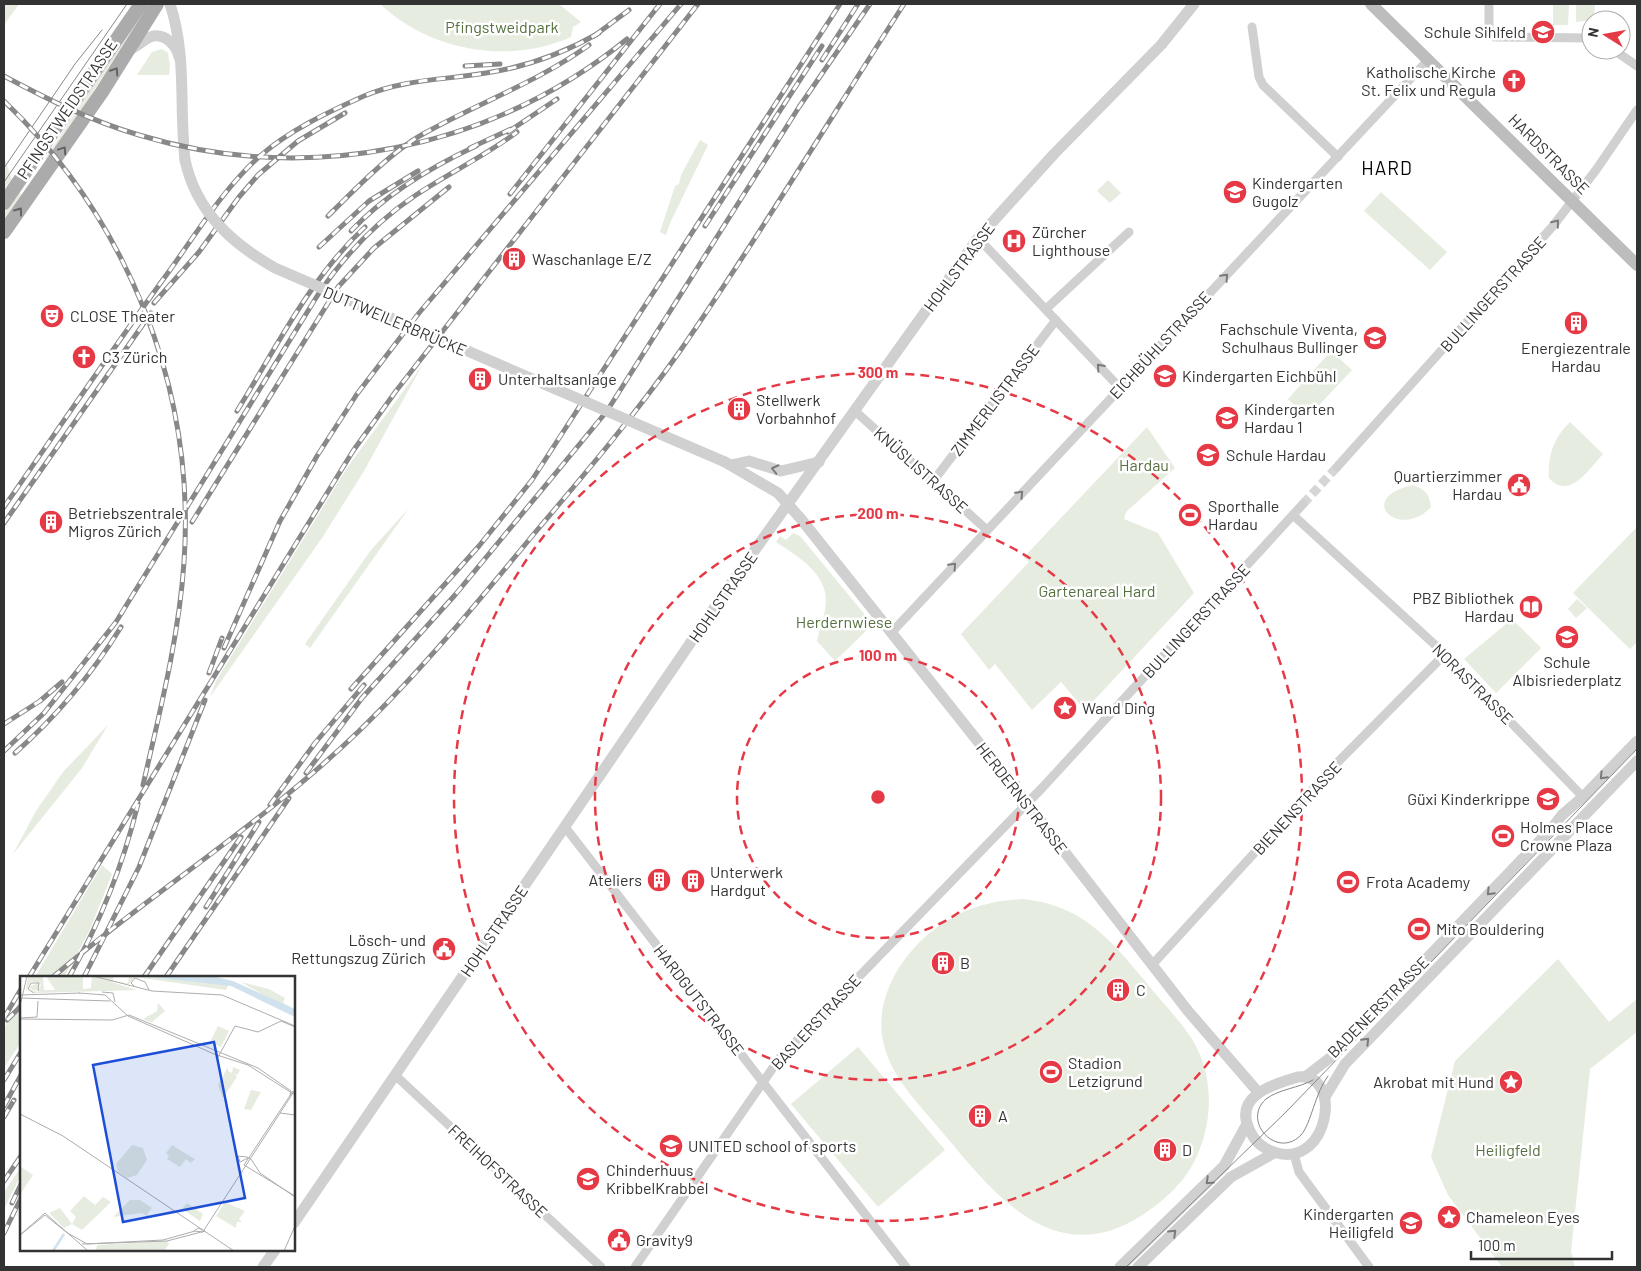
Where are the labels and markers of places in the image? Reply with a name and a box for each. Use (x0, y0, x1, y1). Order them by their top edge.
school or university icon: Schule Sihlfeld (1530, 19, 1556, 45)
place label: Schule Sihlfeld (1424, 22, 1526, 41)
place label: Katholische Kirche St. Felix und Regula (1361, 62, 1496, 99)
church icon: Katholische Kirche St. Felix und Regula (1501, 68, 1527, 94)
place label: Kindergarten Gugolz (1252, 173, 1343, 210)
school or university icon: Kindergarten Gugolz (1222, 179, 1248, 205)
place label: Zürcher Lighthouse (1032, 222, 1110, 259)
hospital icon: Zürcher Lighthouse (1001, 228, 1027, 254)
building icon: Waschanlage E/Z (501, 246, 527, 272)
place label: Waschanlage E/Z (532, 249, 652, 268)
theatre icon: CLOSE Theater (39, 303, 65, 329)
place label: CLOSE Theater (70, 306, 175, 325)
building icon: Energiezentrale Hardau (1563, 310, 1589, 336)
place label: Fachschule Viventa, Schulhaus Bullinger (1219, 319, 1358, 356)
school or university icon: Fachschule Viventa, Schulhaus Bullinger (1362, 325, 1388, 351)
place label: Energiezentrale Hardau (1521, 338, 1631, 375)
church icon: C3 Zürich (71, 344, 97, 370)
place label: C3 Zürich (102, 347, 167, 366)
school or university icon: Kindergarten Eichbühl (1152, 363, 1178, 389)
building icon: Unterhaltsanlage (467, 366, 493, 392)
place label: Kindergarten Eichbühl (1182, 366, 1336, 385)
place label: Unterhaltsanlage (498, 369, 617, 388)
place label: Stellwerk Vorbahnhof (756, 390, 836, 427)
building icon: Stellwerk Vorbahnhof (726, 396, 752, 422)
place label: Kindergarten Hardau 1 (1244, 399, 1335, 436)
school or university icon: Kindergarten Hardau 1 (1214, 405, 1240, 431)
school or university icon: Schule Hardau (1195, 442, 1221, 468)
place label: Schule Hardau (1226, 445, 1326, 464)
place label: Quartierzimmer Hardau (1394, 466, 1502, 503)
public building icon: Quartierzimmer Hardau (1506, 472, 1532, 498)
place label: Sporthalle Hardau (1208, 496, 1279, 533)
sports icon: Sporthalle Hardau (1177, 502, 1203, 528)
place label: Betriebszentrale Migros Zürich (68, 503, 183, 540)
building icon: Betriebszentrale Migros Zürich (38, 509, 64, 535)
place label: PBZ Bibliothek Hardau (1412, 588, 1514, 625)
library icon: PBZ Bibliothek Hardau (1518, 594, 1544, 620)
school or university icon: Schule Albisriederplatz (1554, 624, 1580, 650)
place label: Schule Albisriederplatz (1512, 652, 1622, 689)
place icon: Wand Ding (1052, 695, 1078, 721)
place label: Wand Ding (1082, 698, 1155, 717)
school or university icon: Güxi Kinderkrippe (1535, 786, 1561, 812)
centre of rings (869, 788, 887, 806)
place label: Güxi Kinderkrippe (1407, 789, 1530, 808)
place label: Holmes Place Crowne Plaza (1520, 817, 1613, 854)
sports icon: Holmes Place Crowne Plaza (1490, 823, 1516, 849)
place label: Unterwerk Hardgut (710, 862, 783, 899)
building icon: Ateliers (646, 867, 672, 893)
building icon: Unterwerk Hardgut (680, 868, 706, 894)
sports icon: Frota Academy (1335, 869, 1361, 895)
place label: Ateliers (589, 870, 642, 889)
place label: Frota Academy (1366, 872, 1471, 891)
sports icon: Mito Bouldering (1406, 916, 1432, 942)
place label: Mito Bouldering (1436, 919, 1544, 938)
place label: Lösch- und Rettungszug Zürich (291, 930, 426, 967)
public building icon: Lösch- und Rettungszug Zürich (431, 936, 457, 962)
building icon: B (930, 950, 956, 976)
place label: B (960, 953, 970, 972)
building icon: C (1105, 977, 1131, 1003)
place label: C (1136, 980, 1146, 999)
place label: Stadion Letzigrund (1068, 1053, 1143, 1090)
sports icon: Stadion Letzigrund (1038, 1059, 1064, 1085)
place icon: Akrobat mit Hund (1498, 1069, 1524, 1095)
place label: Akrobat mit Hund (1373, 1072, 1494, 1091)
building icon: A (967, 1103, 993, 1129)
place label: A (998, 1106, 1008, 1125)
school or university icon: UNITED school of sports (658, 1133, 684, 1159)
place label: UNITED school of sports (688, 1136, 856, 1155)
building icon: D (1152, 1137, 1178, 1163)
place label: D (1182, 1140, 1192, 1159)
place label: Chinderhuus KribbelKrabbel (606, 1160, 709, 1197)
school or university icon: Chinderhuus KribbelKrabbel (575, 1166, 601, 1192)
place label: Kindergarten Heiligfeld (1303, 1204, 1394, 1241)
place icon: Chameleon Eyes (1436, 1204, 1462, 1230)
place label: Chameleon Eyes (1466, 1207, 1580, 1226)
school or university icon: Kindergarten Heiligfeld (1398, 1210, 1424, 1236)
public building icon: Gravity9 (606, 1227, 632, 1253)
place label: Gravity9 (636, 1230, 693, 1249)

